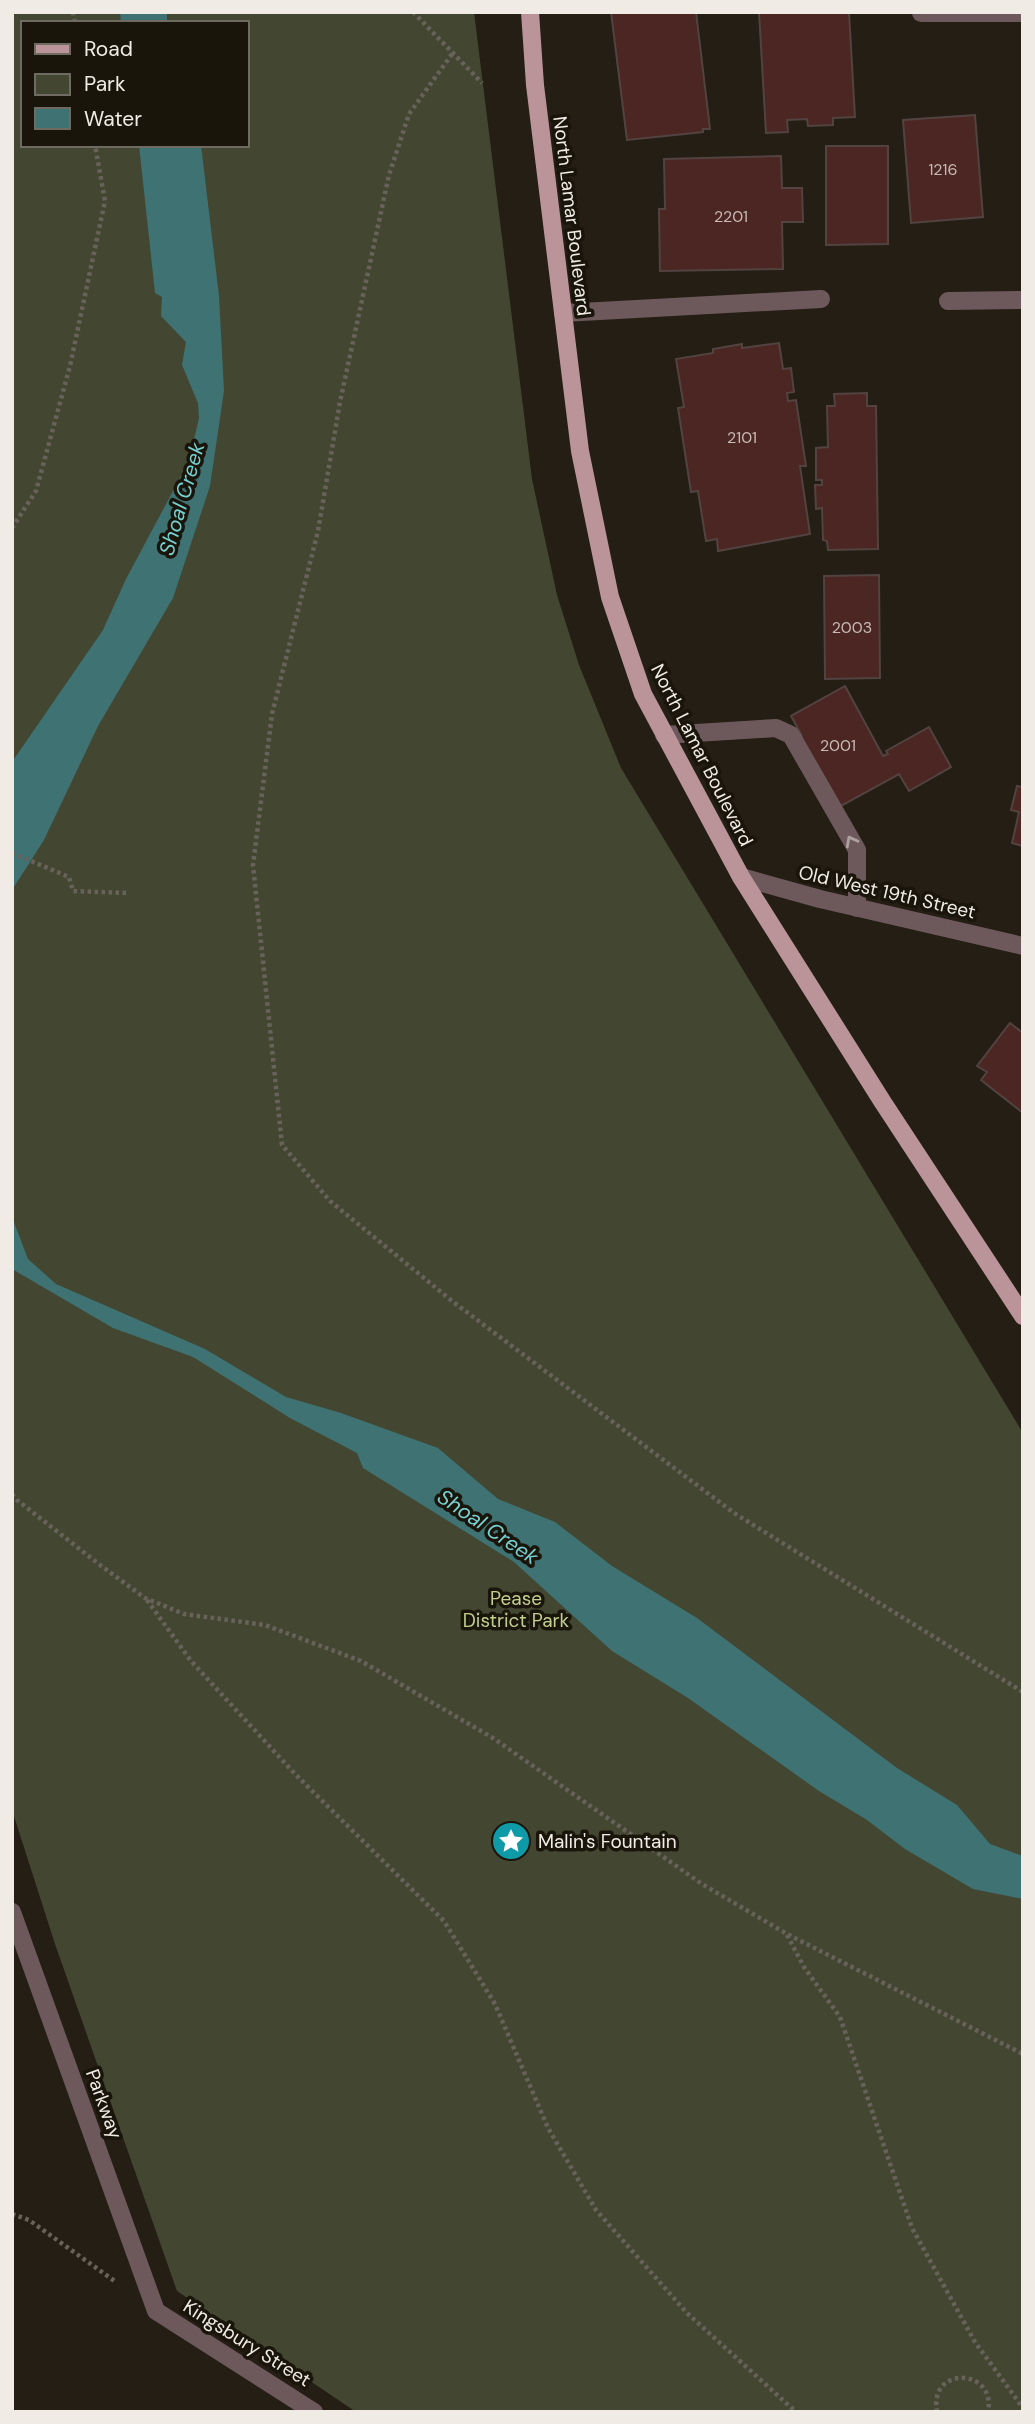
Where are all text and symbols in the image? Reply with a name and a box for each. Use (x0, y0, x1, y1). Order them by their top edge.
legend (21, 21, 248, 147)
text: Road (84, 35, 133, 63)
text: Park (84, 70, 126, 98)
text: Water (84, 105, 142, 133)
street label: North Lamar Boulevard (547, 115, 597, 317)
house number: 1216 (928, 159, 958, 180)
house number: 2201 (714, 206, 748, 227)
house number: 2101 (727, 427, 757, 448)
water label: Shoal Creek (153, 439, 212, 559)
house number: 2003 (832, 617, 872, 638)
street label: North Lamar Boulevard (645, 660, 759, 850)
house number: 2001 (820, 735, 856, 756)
one-way arrow (846, 836, 860, 848)
street label: Old West 19th Street (796, 859, 978, 925)
water label: Shoal Creek (432, 1483, 544, 1571)
park label: Pease District Park (463, 1586, 570, 1633)
place icon: Malin's Fountain (490, 1820, 532, 1862)
place label: Malin's Fountain (538, 1829, 677, 1854)
street label: Parkway (80, 2066, 128, 2143)
street label: Kingsbury Street (178, 2294, 316, 2392)

